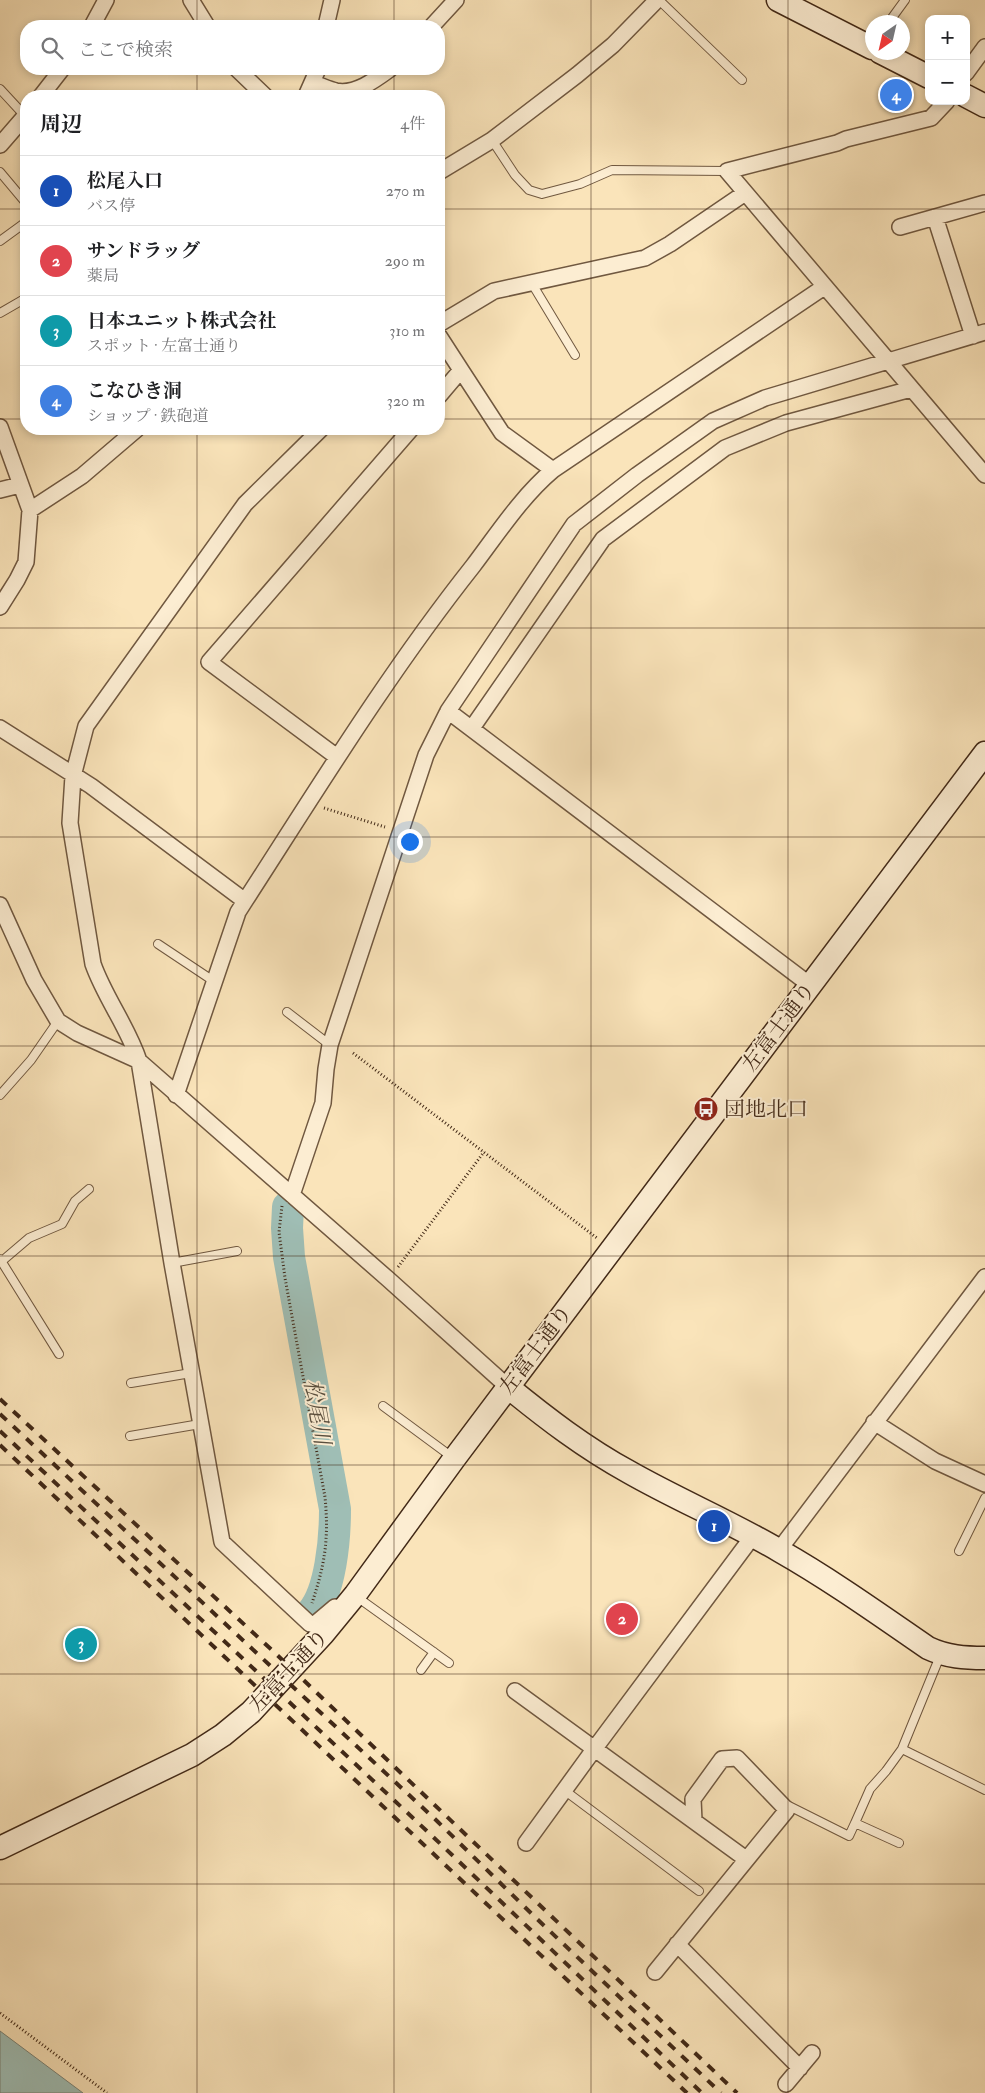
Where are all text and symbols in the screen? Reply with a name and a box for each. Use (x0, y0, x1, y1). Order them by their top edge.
north arrow (865, 15, 910, 60)
map controls (925, 15, 970, 105)
button: + (925, 15, 970, 60)
search box (20, 20, 445, 75)
icon: search (38, 34, 66, 62)
text: ここで検索 (78, 38, 173, 62)
button: − (925, 60, 970, 105)
pin: 4 (880, 76, 912, 114)
text: 周辺 (40, 111, 82, 138)
text: 4件 (400, 114, 425, 134)
text: 松尾入口 (87, 169, 163, 193)
text: 1 (53, 181, 59, 201)
text: 270 m (386, 181, 425, 201)
text: バス停 (87, 196, 135, 216)
text: サンドラッグ (87, 239, 200, 263)
text: 2 (52, 251, 60, 271)
text: 290 m (385, 251, 425, 271)
text: 薬局 (87, 266, 119, 286)
text: 日本ユニット株式会社 (87, 309, 276, 333)
text: 3 (53, 321, 59, 341)
text: 310 m (389, 321, 425, 341)
text: スポット · 左富士通り (87, 336, 241, 356)
text: こなひき洞 (87, 379, 182, 403)
text: 4 (52, 391, 60, 411)
text: 320 m (387, 391, 425, 411)
text: ショップ · 鉄砲道 (87, 406, 209, 426)
your location (397, 829, 423, 855)
street label: 左富士通り (737, 977, 821, 1077)
bus stop icon: 団地北口 (693, 1096, 719, 1122)
place label: 団地北口 (724, 1096, 808, 1123)
street label: 左富士通り (494, 1300, 578, 1400)
water label: 松尾川 (297, 1377, 337, 1449)
pin: 1 (698, 1507, 730, 1545)
pin: 2 (606, 1600, 638, 1638)
street label: 左富士通り (243, 1623, 335, 1719)
pin: 3 (65, 1625, 97, 1663)

